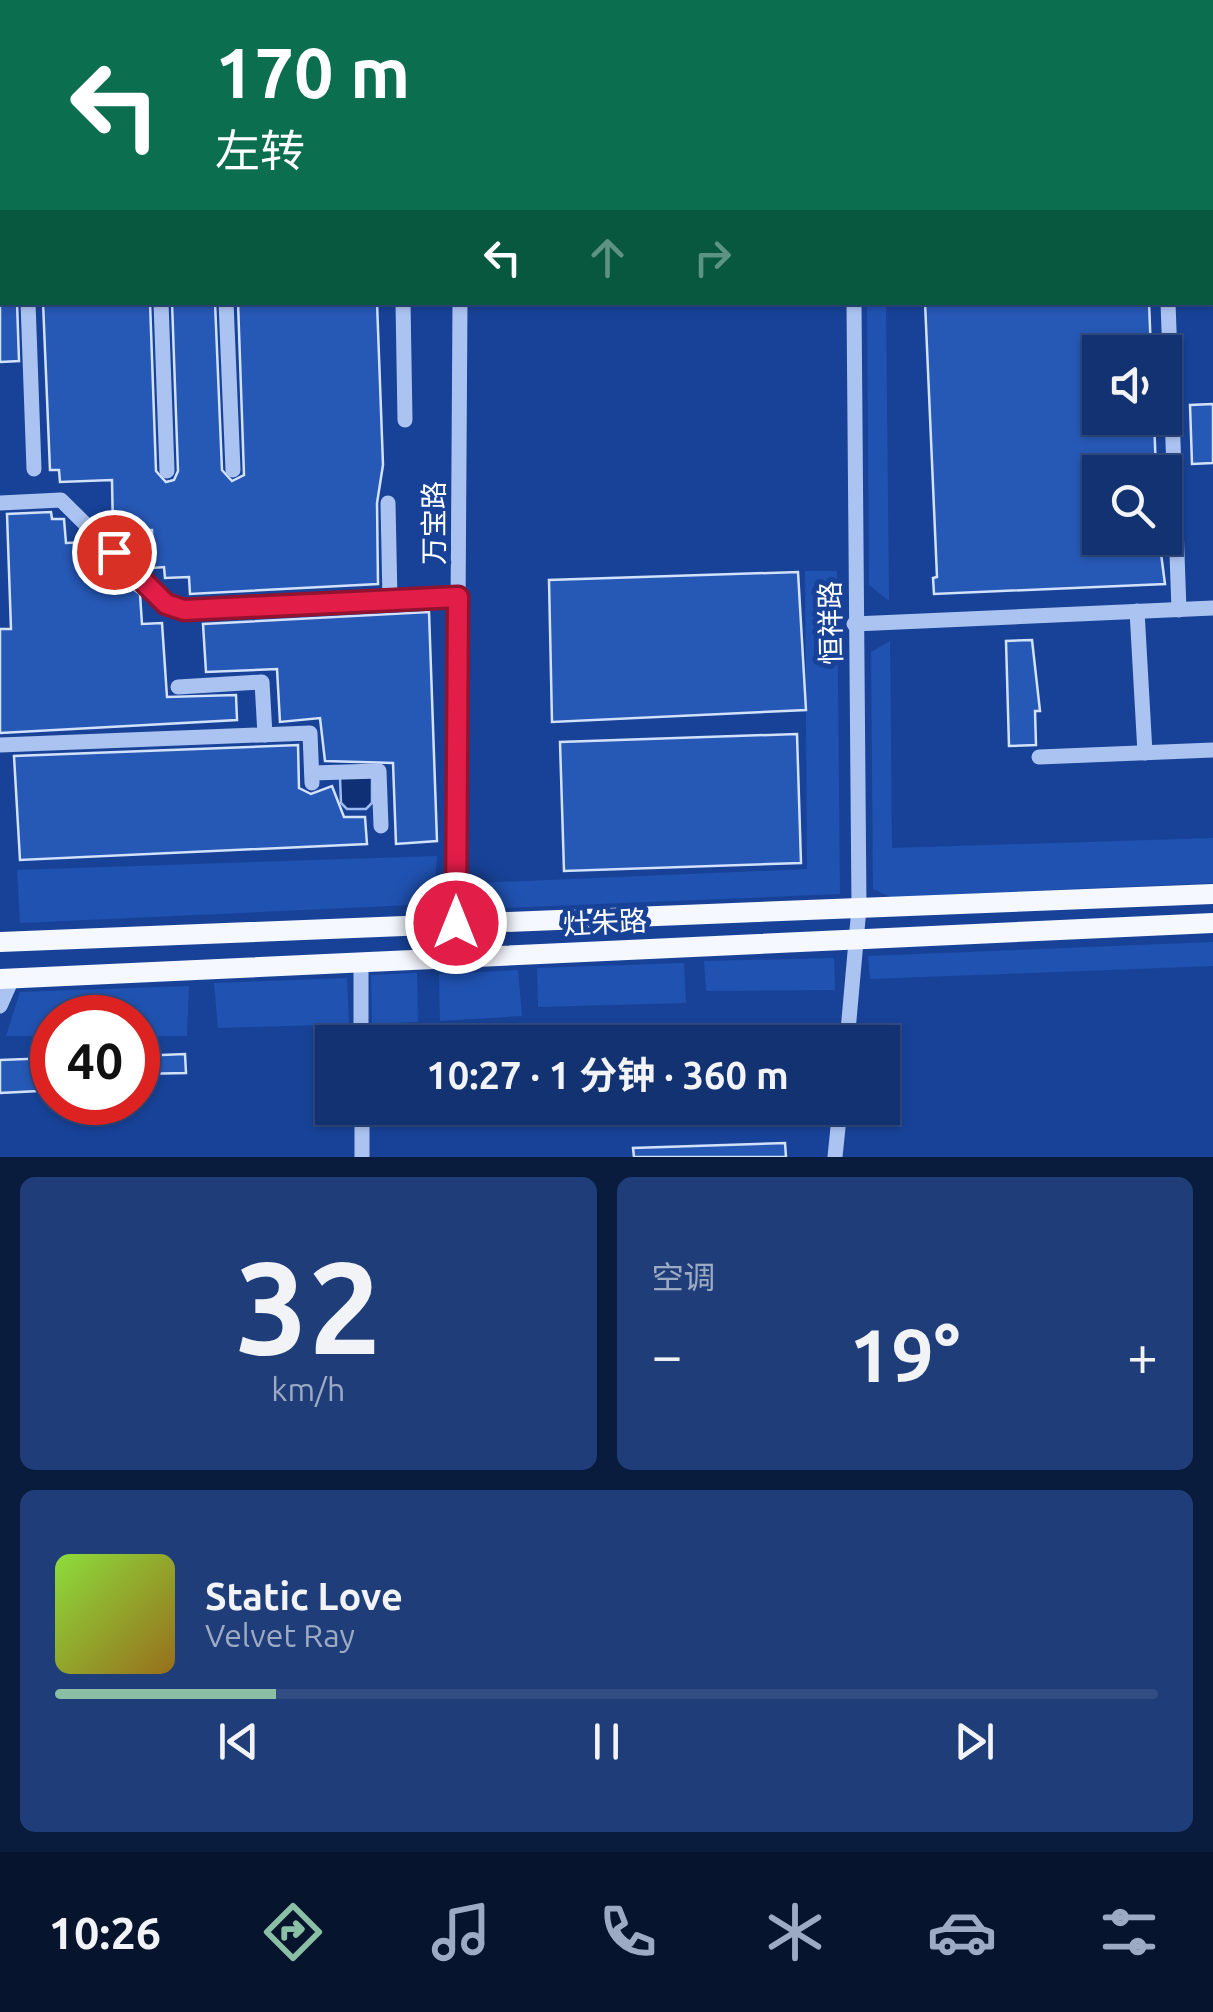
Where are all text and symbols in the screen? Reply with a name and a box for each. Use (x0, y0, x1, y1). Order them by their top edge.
text: 170 m (215, 33, 410, 111)
icon: left (50, 40, 180, 170)
text: 左转 (215, 125, 305, 176)
icon: left (475, 230, 530, 285)
icon: ahead (580, 230, 635, 285)
icon: right (685, 230, 740, 285)
map controls (1082, 335, 1182, 555)
button: sound (1082, 335, 1182, 435)
button: search (1082, 455, 1182, 555)
street label: 万宝路 (418, 481, 449, 565)
pin (72, 510, 157, 595)
icon: arrive (87, 525, 142, 580)
street label: 恒祥路 (814, 581, 846, 665)
position arrow (404, 871, 508, 975)
street label: 灶朱路 (562, 904, 648, 940)
speed limit sign: 40 (30, 995, 160, 1125)
text: 10:27 · 1 分钟 · 360 m (426, 1054, 789, 1096)
text: 32 (235, 1233, 382, 1379)
text: 空调 (652, 1259, 716, 1295)
text: 19° (849, 1312, 960, 1396)
text: − (652, 1324, 683, 1385)
text: + (1127, 1324, 1158, 1385)
text: km/h (271, 1371, 345, 1407)
text: Static Love (205, 1575, 403, 1617)
text: Velvet Ray (205, 1617, 355, 1653)
icon: previous (211, 1714, 266, 1769)
icon: pause (579, 1714, 634, 1769)
icon: next (947, 1714, 1002, 1769)
icon: directions (258, 1897, 328, 1967)
icon: music (426, 1897, 496, 1967)
icon: phone (593, 1897, 663, 1967)
icon: climate (760, 1897, 830, 1967)
icon: car (927, 1897, 997, 1967)
icon: filters (1094, 1897, 1164, 1967)
text: 10:26 (49, 1907, 161, 1958)

